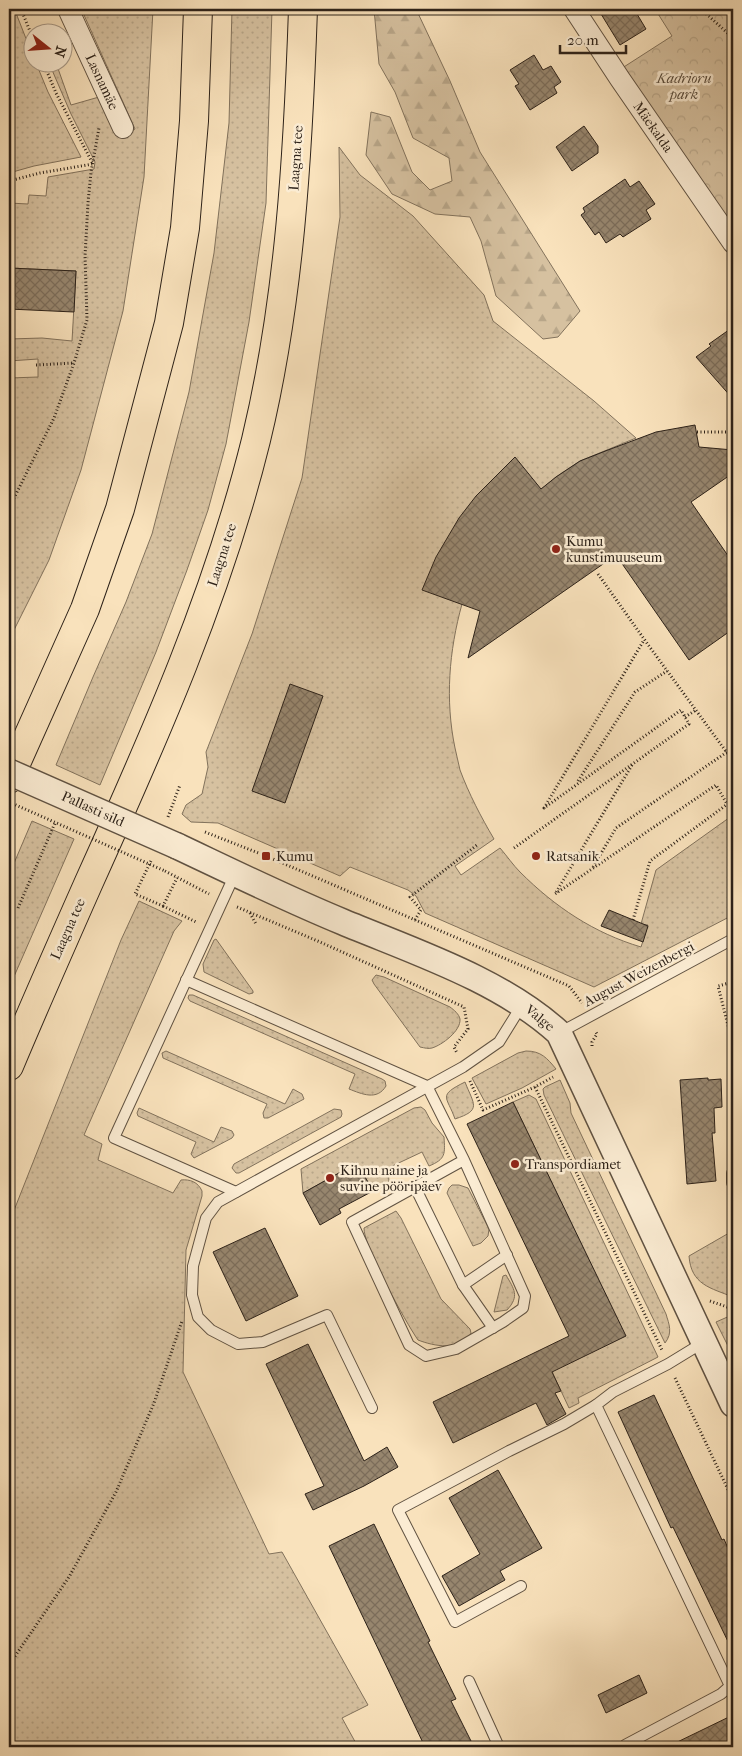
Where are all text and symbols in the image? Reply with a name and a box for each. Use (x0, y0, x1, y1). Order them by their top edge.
north arrow (22, 22, 72, 72)
scale bar (560, 22, 626, 54)
text: 20 m (567, 31, 599, 49)
text: N (50, 44, 70, 60)
street label: Lasnamäe (82, 51, 122, 113)
park label: Kadrioru park (656, 70, 712, 103)
street label: Mäekalda (629, 98, 677, 156)
street label: Laagna tee (285, 125, 307, 191)
street label: Laagna tee (204, 521, 240, 589)
place label: Kumu kunstimuuseum (566, 533, 663, 566)
marker: Kumu kunstimuuseum (550, 543, 562, 555)
street label: Pallasti sild (59, 788, 127, 831)
place label: Kumu (276, 848, 313, 865)
place label: Ratsanik (546, 848, 600, 865)
marker: Kumu (260, 850, 272, 862)
marker: Ratsanik (530, 850, 542, 862)
street label: Laagna tee (47, 896, 89, 962)
street label: August Weizenbergi (580, 938, 697, 1011)
street label: Valge (521, 1000, 558, 1035)
place label: Transpordiamet (525, 1156, 621, 1173)
marker: Transpordiamet (509, 1158, 521, 1170)
place label: Kihnu naine ja suvine pööripäev (340, 1162, 443, 1195)
marker: Kihnu naine ja suvine pööripäev (324, 1172, 336, 1184)

